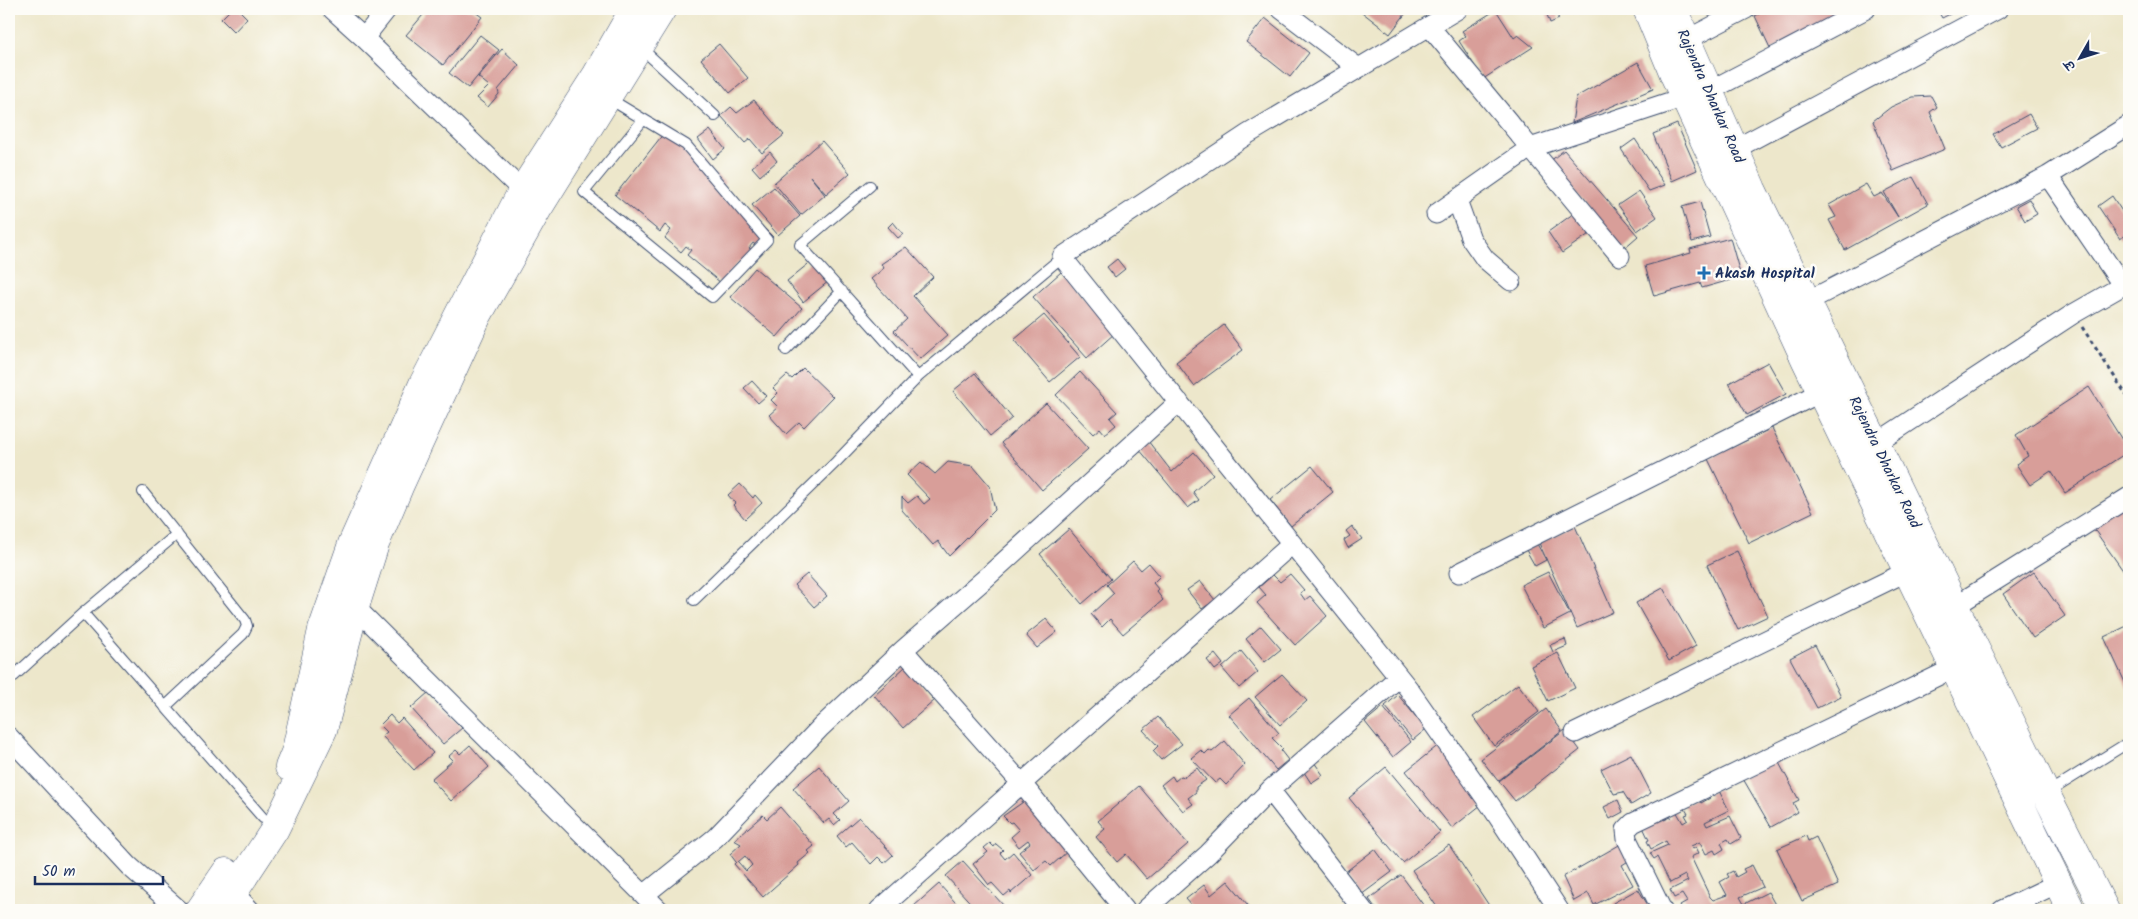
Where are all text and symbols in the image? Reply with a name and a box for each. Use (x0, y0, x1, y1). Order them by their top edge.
street label: Rajendra Dharkar Road (1670, 25, 1751, 168)
north arrow (2056, 32, 2106, 82)
text: उ (2057, 53, 2082, 76)
place label: Akash Hospital (1715, 262, 1815, 286)
marker: Akash Hospital (1697, 266, 1711, 280)
street label: Rajendra Dharkar Road (1842, 392, 1927, 533)
scale bar (35, 854, 162, 886)
text: 50 m (42, 860, 76, 884)

